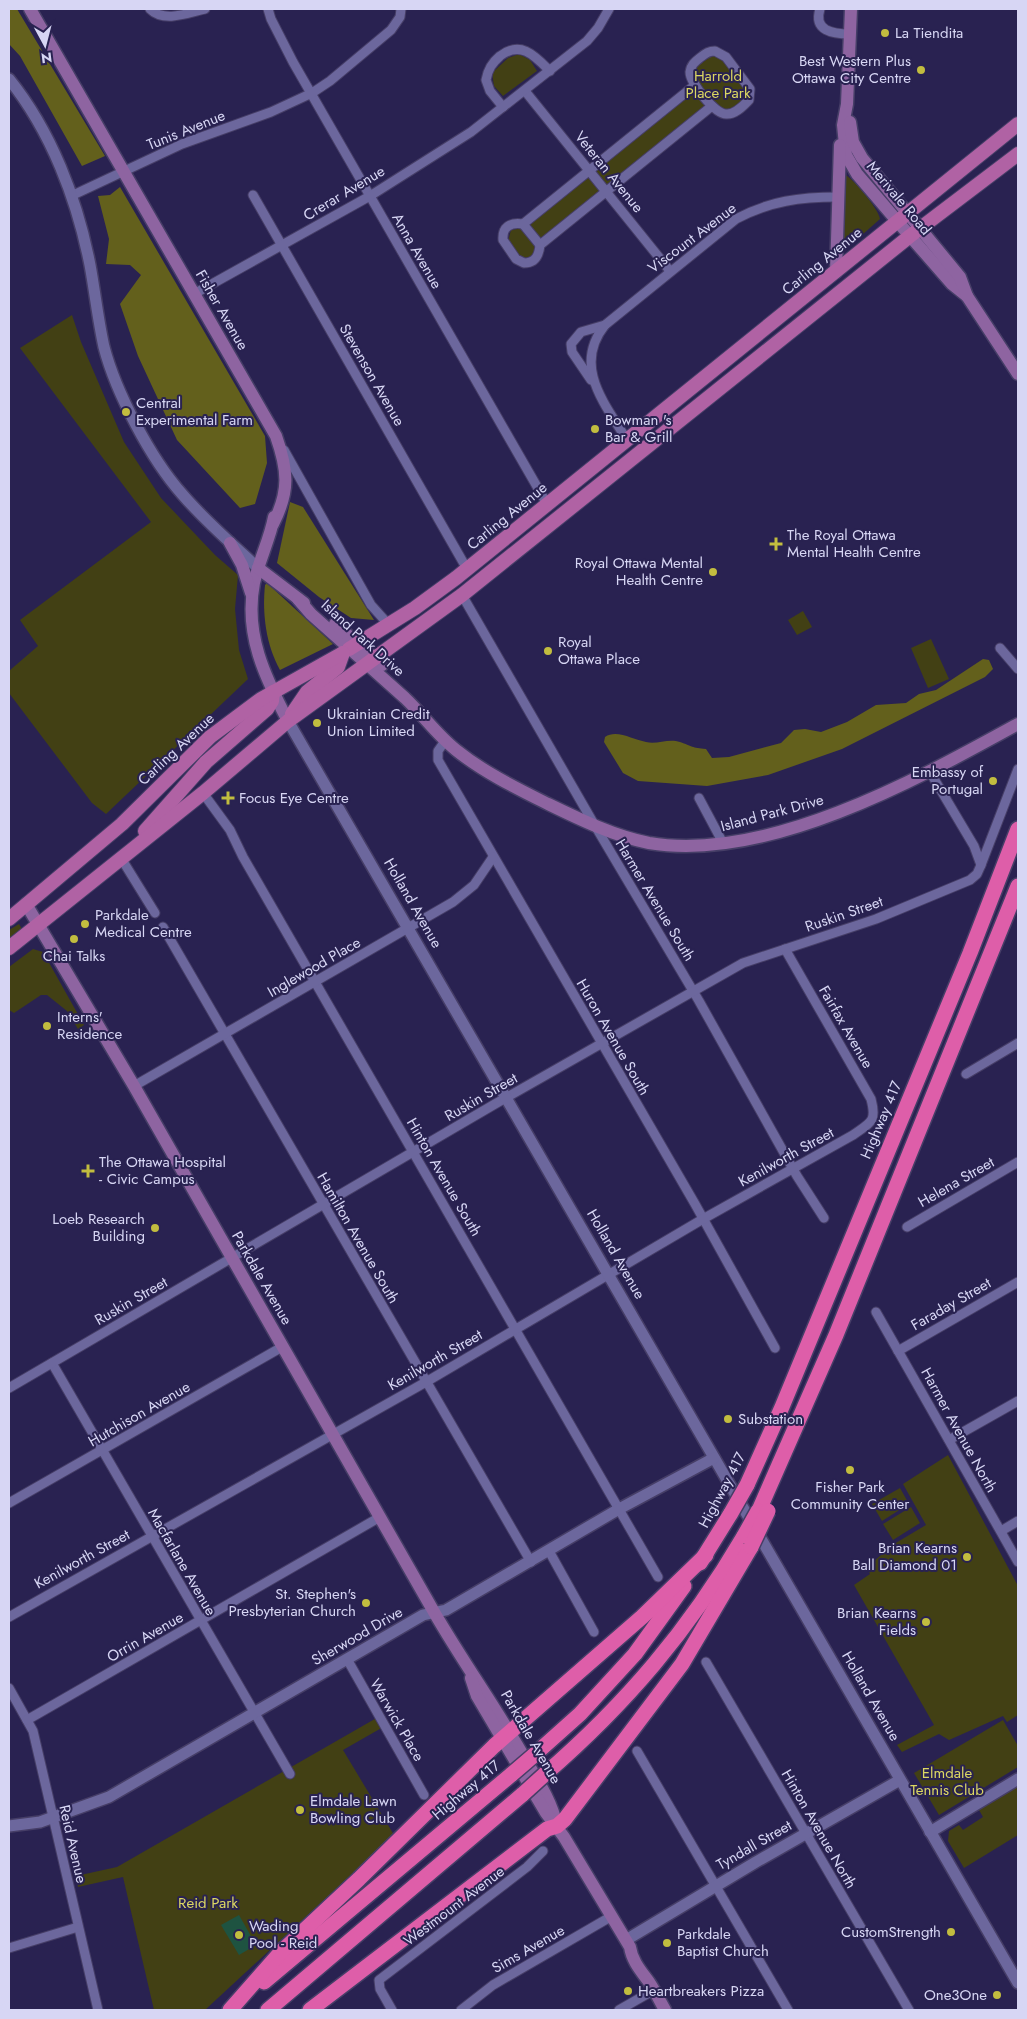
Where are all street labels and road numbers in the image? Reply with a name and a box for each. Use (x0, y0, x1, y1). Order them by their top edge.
street label: Tunis Avenue (144, 104, 229, 156)
street label: Veteran Avenue (569, 127, 649, 218)
street label: Merivale Road (861, 156, 937, 240)
street label: Crerar Avenue (299, 160, 389, 226)
street label: Viscount Avenue (643, 197, 741, 279)
street label: Anna Avenue (386, 209, 448, 293)
street label: Carling Avenue (777, 222, 867, 300)
street label: Fisher Avenue (190, 266, 254, 354)
street label: Stevenson Avenue (334, 320, 410, 430)
street label: Carling Avenue (462, 477, 552, 555)
street label: Island Park Drive (316, 594, 410, 682)
street label: Carling Avenue (133, 707, 219, 790)
street label: Island Park Drive (718, 789, 826, 837)
street label: Harmer Avenue South (610, 835, 700, 965)
street label: Holland Avenue (378, 854, 448, 952)
street label: Ruskin Street (802, 890, 886, 938)
street label: Inglewood Place (263, 931, 365, 1003)
street label: Huron Avenue South (571, 975, 655, 1099)
street label: Fairfax Avenue (813, 982, 879, 1073)
street label: Ruskin Street (440, 1067, 522, 1127)
street label: Highway 417 (855, 1077, 907, 1162)
street label: Hinton Avenue South (401, 1114, 487, 1240)
street label: Kenilworth Street (734, 1121, 838, 1192)
street label: Helena Street (914, 1151, 999, 1213)
street label: Hamilton Avenue South (311, 1168, 405, 1308)
street label: Holland Avenue (581, 1205, 651, 1303)
street label: Parkdale Avenue (226, 1227, 298, 1329)
street label: Ruskin Street (90, 1271, 172, 1331)
street label: Faraday Street (907, 1272, 995, 1336)
street label: Kenilworth Street (384, 1324, 487, 1396)
street label: Harmer Avenue North (915, 1364, 1003, 1496)
street label: Hutchison Avenue (84, 1376, 194, 1452)
street label: Highway 417 (693, 1448, 751, 1532)
street label: Macfarlane Avenue (142, 1504, 222, 1620)
street label: Kenilworth Street (30, 1523, 134, 1594)
street label: Sherwood Drive (307, 1601, 407, 1671)
street label: Orrin Avenue (103, 1606, 188, 1668)
street label: Holland Avenue (836, 1647, 906, 1745)
street label: Warwick Place (364, 1675, 430, 1766)
street label: Parkdale Avenue (495, 1686, 567, 1788)
street label: Highway 417 (427, 1755, 505, 1825)
street label: Hinton Avenue North (776, 1765, 862, 1893)
street label: Reid Avenue (53, 1803, 93, 1886)
street label: Tyndall Street (712, 1814, 796, 1876)
street label: Westmount Avenue (399, 1860, 509, 1951)
street label: Sims Avenue (487, 1919, 569, 1979)

